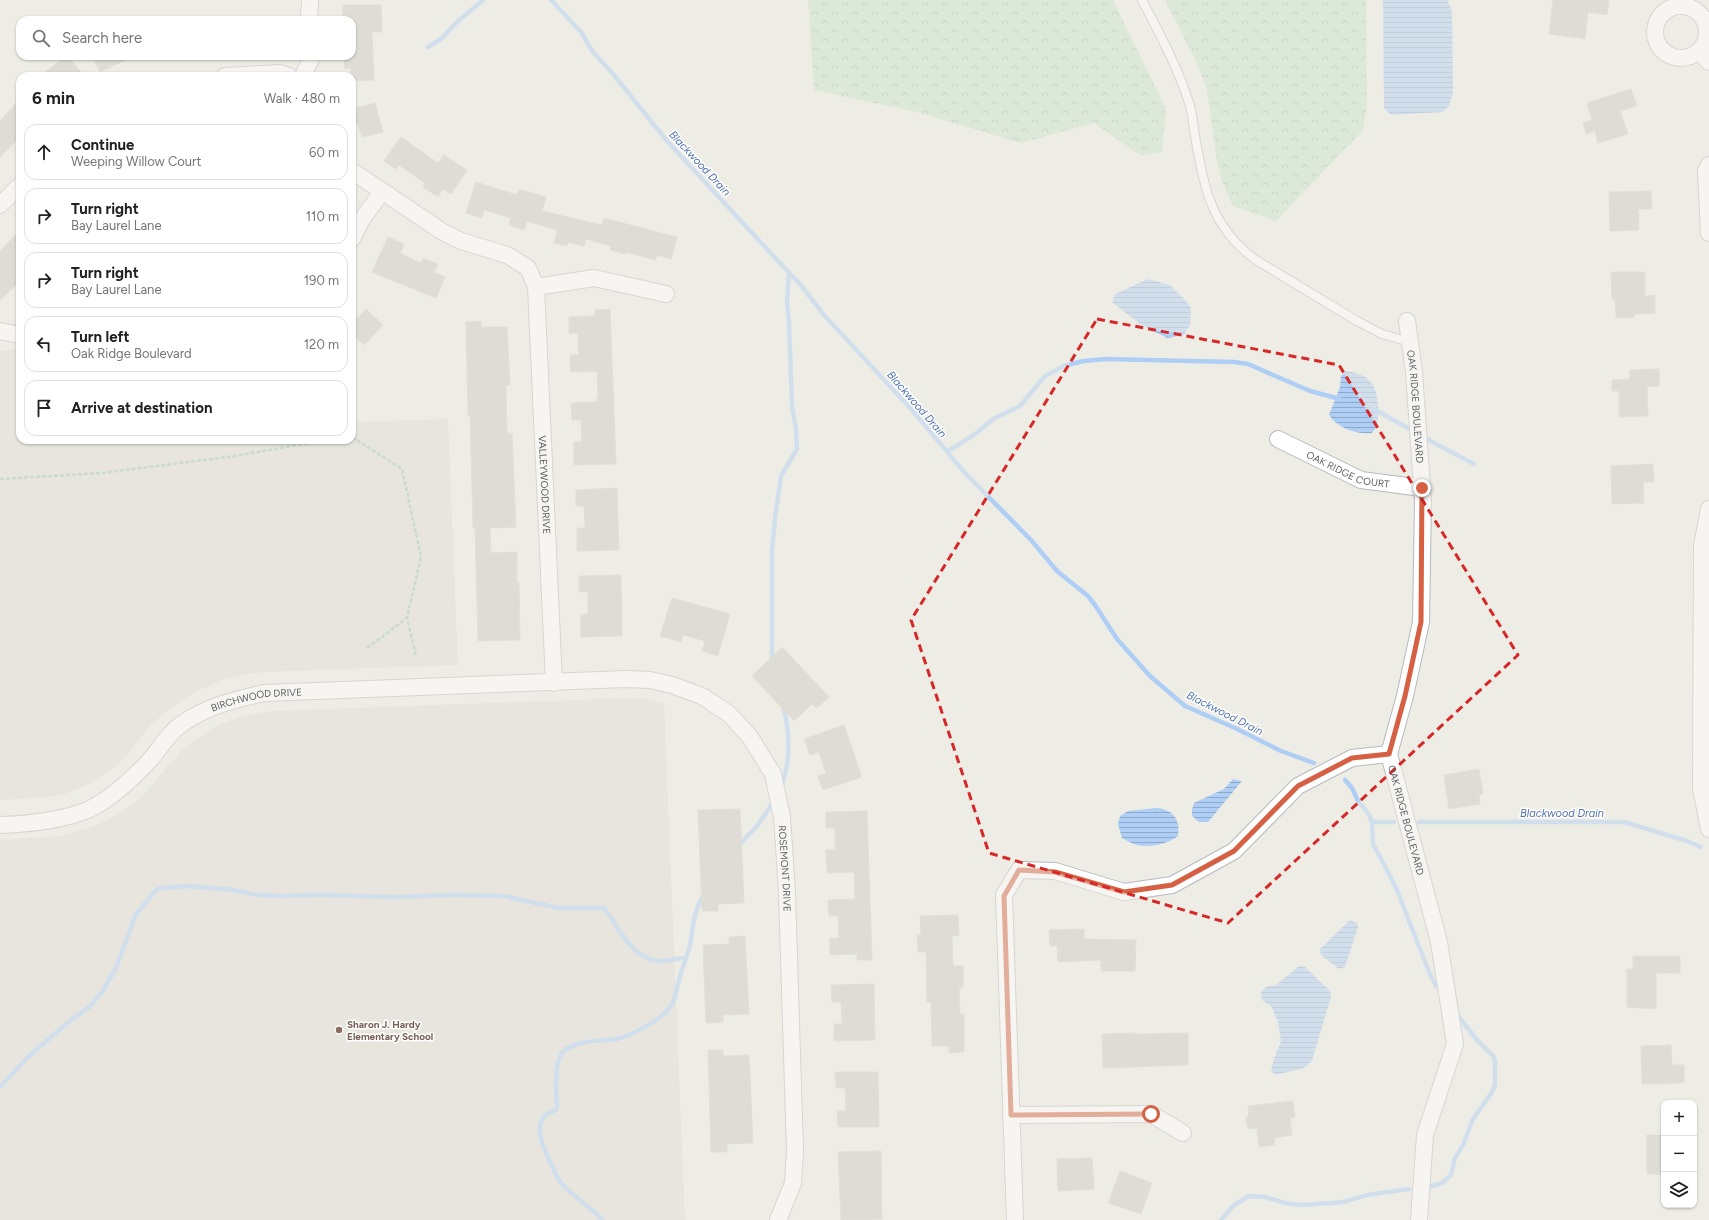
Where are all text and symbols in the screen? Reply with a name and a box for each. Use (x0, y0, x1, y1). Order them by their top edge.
search box (16, 16, 356, 60)
icon: search (30, 27, 52, 49)
text: Search here (62, 29, 142, 47)
text: 6 min (32, 88, 75, 108)
text: Walk · 480 m (264, 91, 340, 106)
water label: Blackwood Drain (666, 128, 733, 198)
text: Continue (71, 136, 134, 154)
icon: ahead (33, 141, 55, 163)
text: 60 m (309, 145, 339, 160)
text: Weeping Willow Court (71, 154, 201, 169)
text: Turn right (71, 200, 139, 218)
icon: right (33, 205, 55, 227)
text: 110 m (306, 209, 339, 224)
text: Bay Laurel Lane (71, 218, 161, 233)
text: Turn right (71, 264, 139, 282)
icon: right (33, 269, 55, 291)
text: 190 m (304, 273, 339, 288)
text: Bay Laurel Lane (71, 282, 161, 297)
text: Turn left (71, 328, 129, 346)
icon: left (33, 333, 55, 355)
text: 120 m (304, 337, 339, 352)
text: Oak Ridge Boulevard (71, 346, 192, 361)
street label: OAK RIDGE BOULEVARD (1404, 349, 1426, 464)
water label: Blackwood Drain (884, 368, 949, 440)
icon: arrive (33, 397, 55, 419)
text: Arrive at destination (71, 399, 212, 417)
street label: VALLEYWOOD DRIVE (536, 435, 553, 535)
street label: OAK RIDGE COURT (1304, 448, 1391, 491)
route end (1413, 479, 1431, 497)
street label: BIRCHWOOD DRIVE (209, 686, 302, 715)
water label: Blackwood Drain (1184, 689, 1265, 738)
street label: OAK RIDGE BOULEVARD (1385, 764, 1427, 877)
water label: Blackwood Drain (1520, 807, 1604, 820)
street label: ROSEMONT DRIVE (776, 825, 794, 912)
place label: Sharon J. Hardy Elementary School (347, 1018, 433, 1043)
marker: Sharon J. Hardy Elementary School (334, 1025, 344, 1035)
map controls (1661, 1100, 1697, 1208)
button: + (1661, 1100, 1697, 1136)
route start (1142, 1105, 1160, 1123)
button: − (1661, 1136, 1697, 1172)
button: layers (1661, 1172, 1697, 1208)

